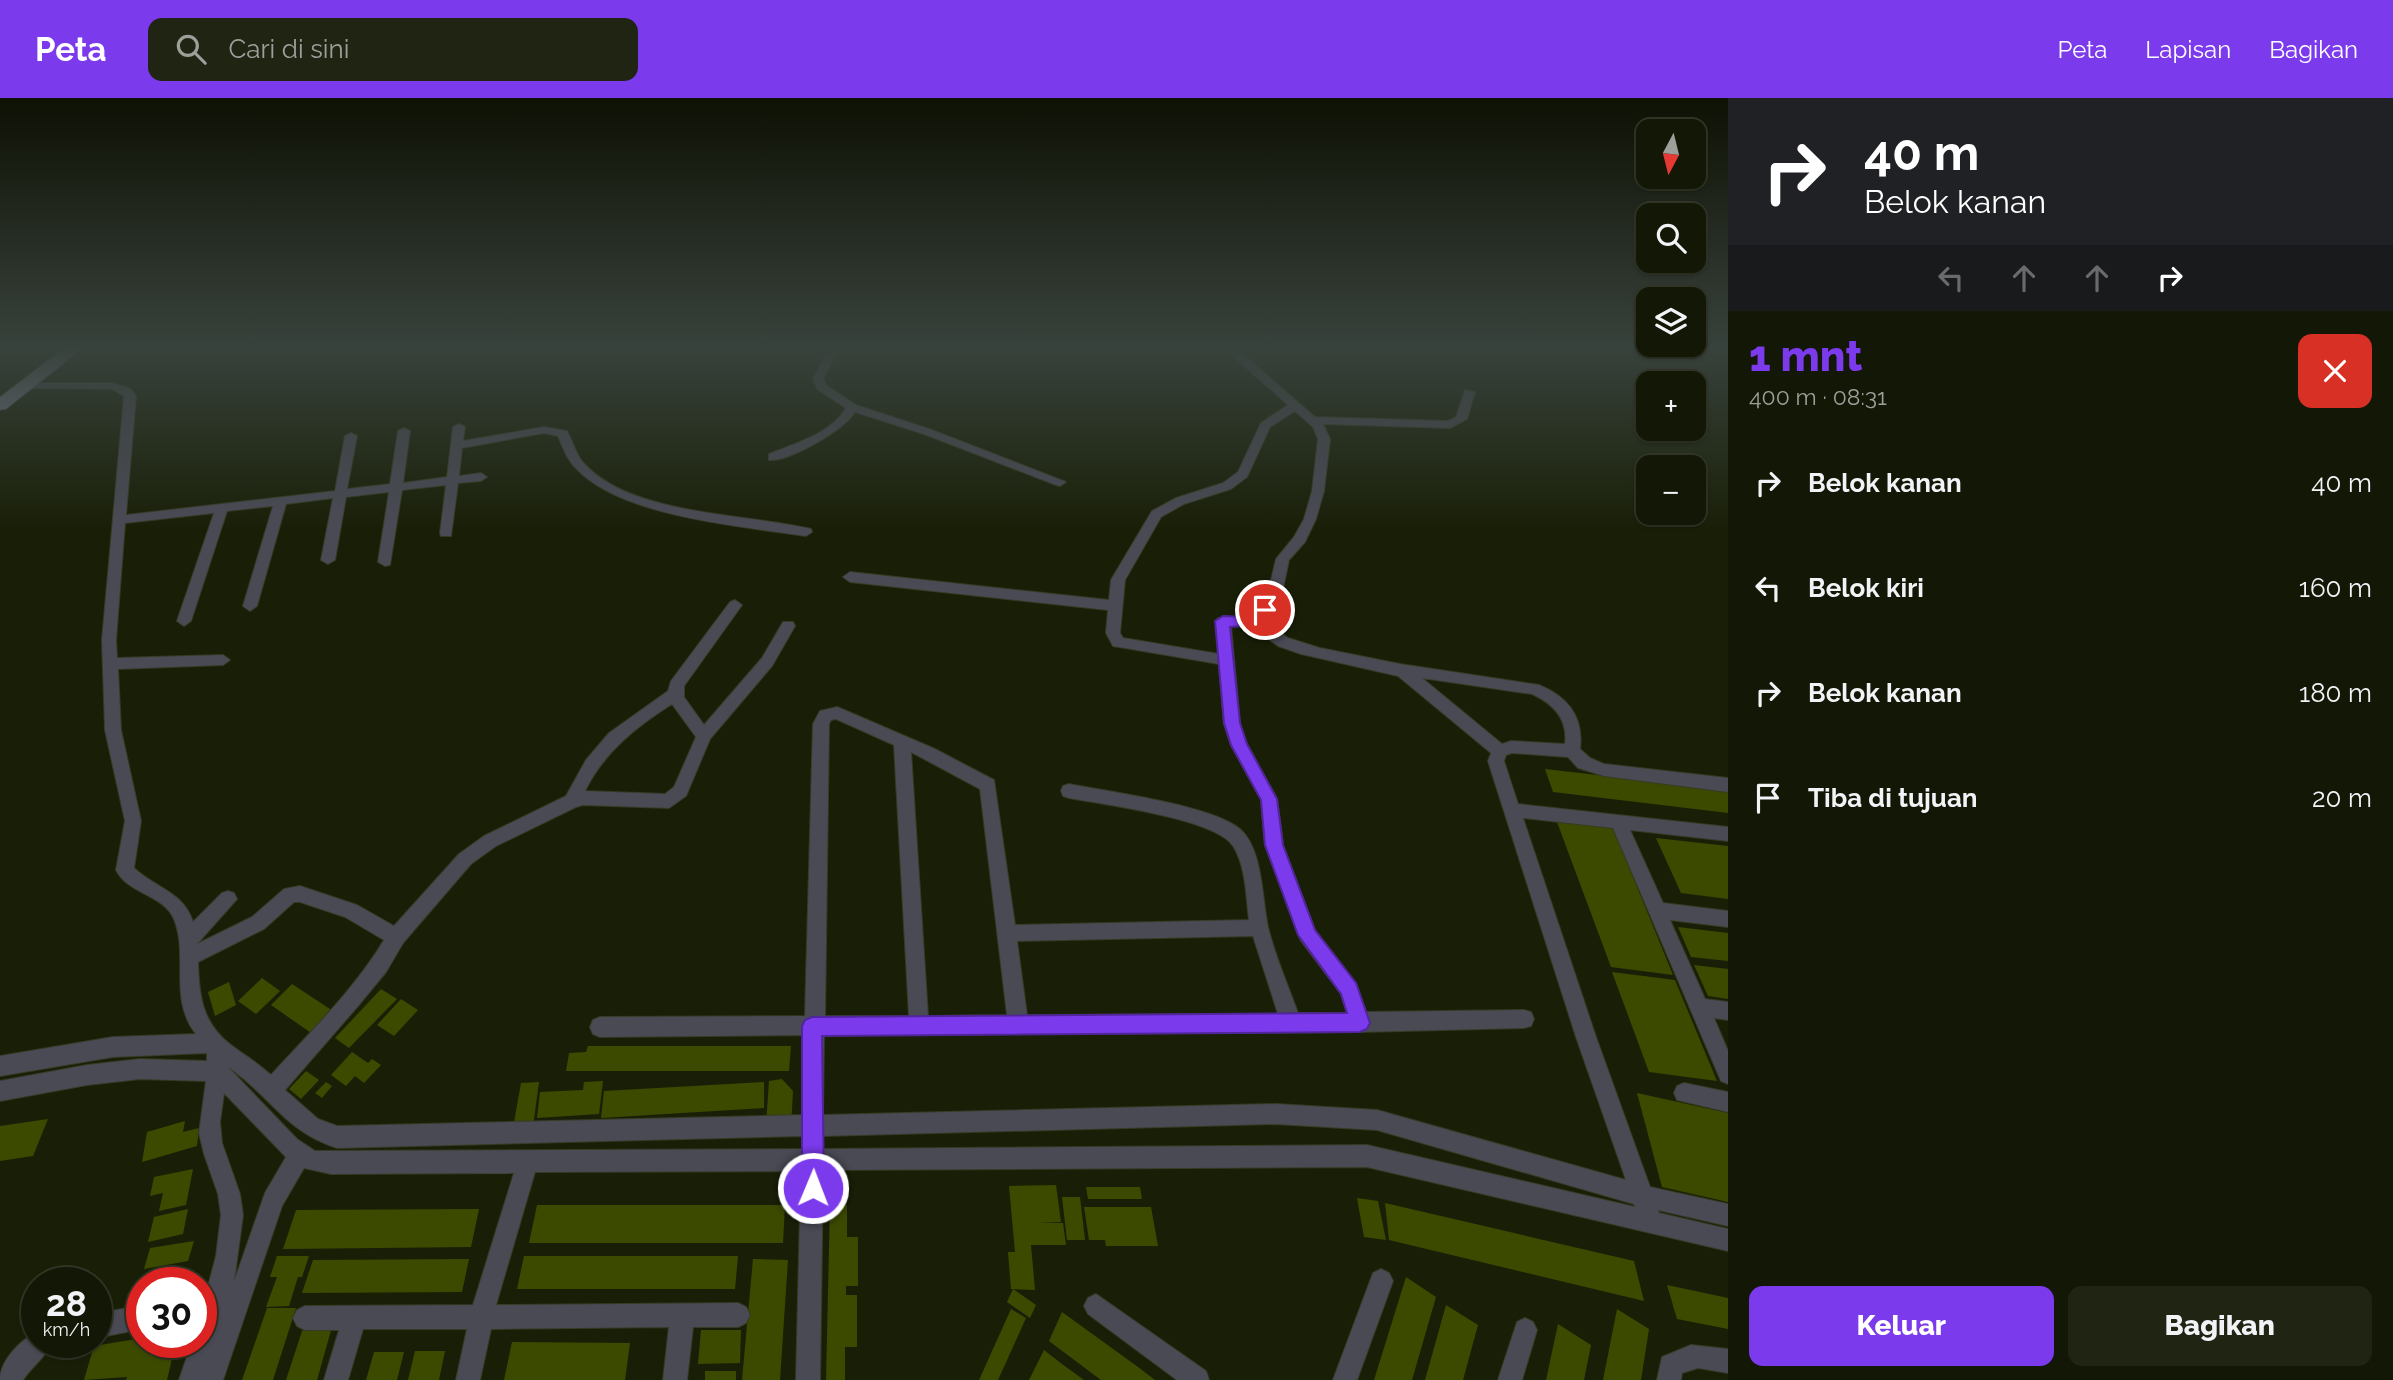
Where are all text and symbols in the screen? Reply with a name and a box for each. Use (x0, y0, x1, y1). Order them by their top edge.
search box (148, 18, 638, 81)
text: Peta (35, 30, 106, 69)
icon: search (172, 30, 210, 68)
text: Cari di sini (228, 34, 349, 64)
text: Peta (2058, 35, 2107, 64)
text: Lapisan (2145, 35, 2231, 64)
text: Bagikan (2269, 35, 2358, 64)
north arrow (1636, 119, 1706, 189)
map controls (1636, 119, 1706, 525)
text: 40 m (1864, 124, 1979, 181)
icon: right (1749, 126, 1840, 217)
text: Belok kanan (1864, 183, 2046, 220)
button: search (1636, 203, 1706, 273)
icon: left (1932, 259, 1970, 297)
icon: ahead (2005, 259, 2043, 297)
icon: ahead (2078, 259, 2116, 297)
icon: right (2151, 259, 2189, 297)
button: layers (1636, 287, 1706, 357)
text: 1 mnt (1749, 332, 1862, 381)
button: close (2298, 334, 2372, 408)
button: + (1636, 371, 1706, 441)
text: 400 m · 08:31 (1749, 383, 1887, 410)
button: − (1636, 455, 1706, 525)
icon: right (1749, 464, 1787, 502)
text: Belok kanan (1808, 468, 1962, 498)
text: 40 m (2311, 468, 2372, 498)
icon: left (1749, 569, 1787, 607)
text: Belok kiri (1808, 573, 1924, 603)
text: 160 m (2299, 573, 2372, 603)
pin (1235, 580, 1295, 640)
icon: arrive (1246, 591, 1284, 629)
icon: right (1749, 674, 1787, 712)
text: Belok kanan (1808, 678, 1962, 708)
text: 180 m (2299, 678, 2372, 708)
icon: arrive (1749, 779, 1787, 817)
text: Tiba di tujuan (1808, 783, 1978, 813)
text: 20 m (2312, 783, 2372, 813)
position arrow (776, 1151, 850, 1225)
speed limit sign: 30 (126, 1267, 217, 1358)
text: 28 (46, 1283, 87, 1324)
button: Keluar (1749, 1286, 2054, 1366)
button: Bagikan (2068, 1286, 2372, 1366)
text: km/h (43, 1319, 90, 1340)

